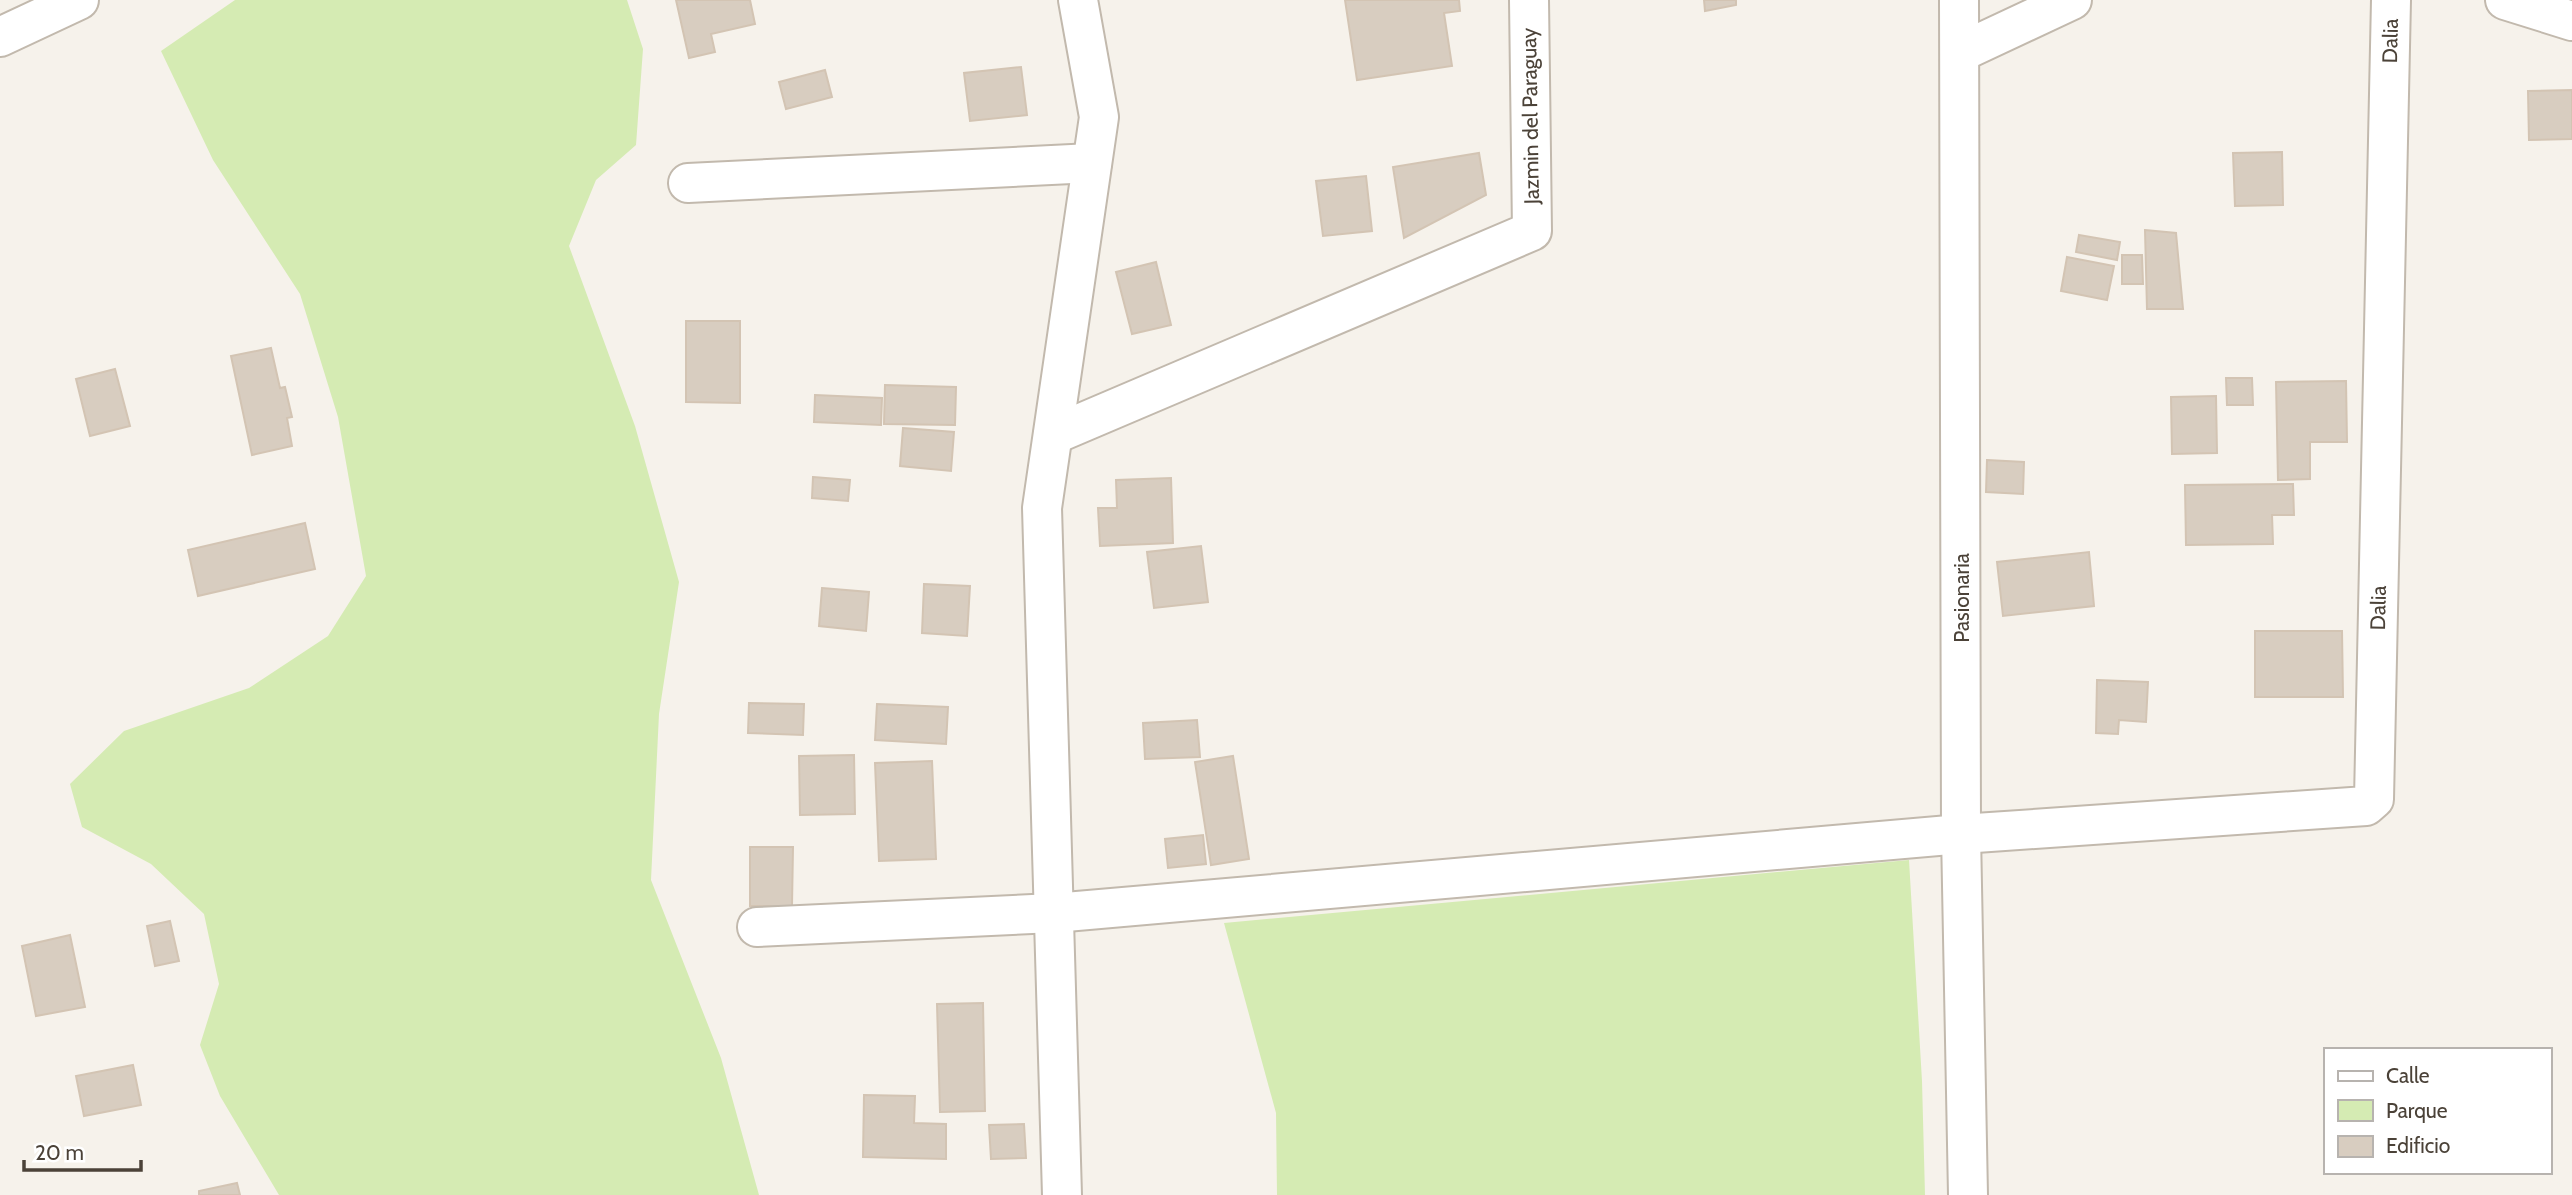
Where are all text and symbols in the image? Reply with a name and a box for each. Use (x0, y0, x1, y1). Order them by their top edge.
street label: Dalia (2377, 18, 2403, 64)
street label: Jazmin del Paraguay (1516, 27, 1544, 206)
street label: Pasionaria (1949, 553, 1974, 643)
street label: Dalia (2365, 585, 2391, 631)
legend (2324, 1048, 2551, 1174)
text: Calle (2386, 1063, 2430, 1088)
text: Parque (2386, 1098, 2448, 1123)
scale bar (24, 1128, 142, 1172)
text: Edificio (2386, 1133, 2450, 1158)
text: 20 m (35, 1140, 84, 1165)

